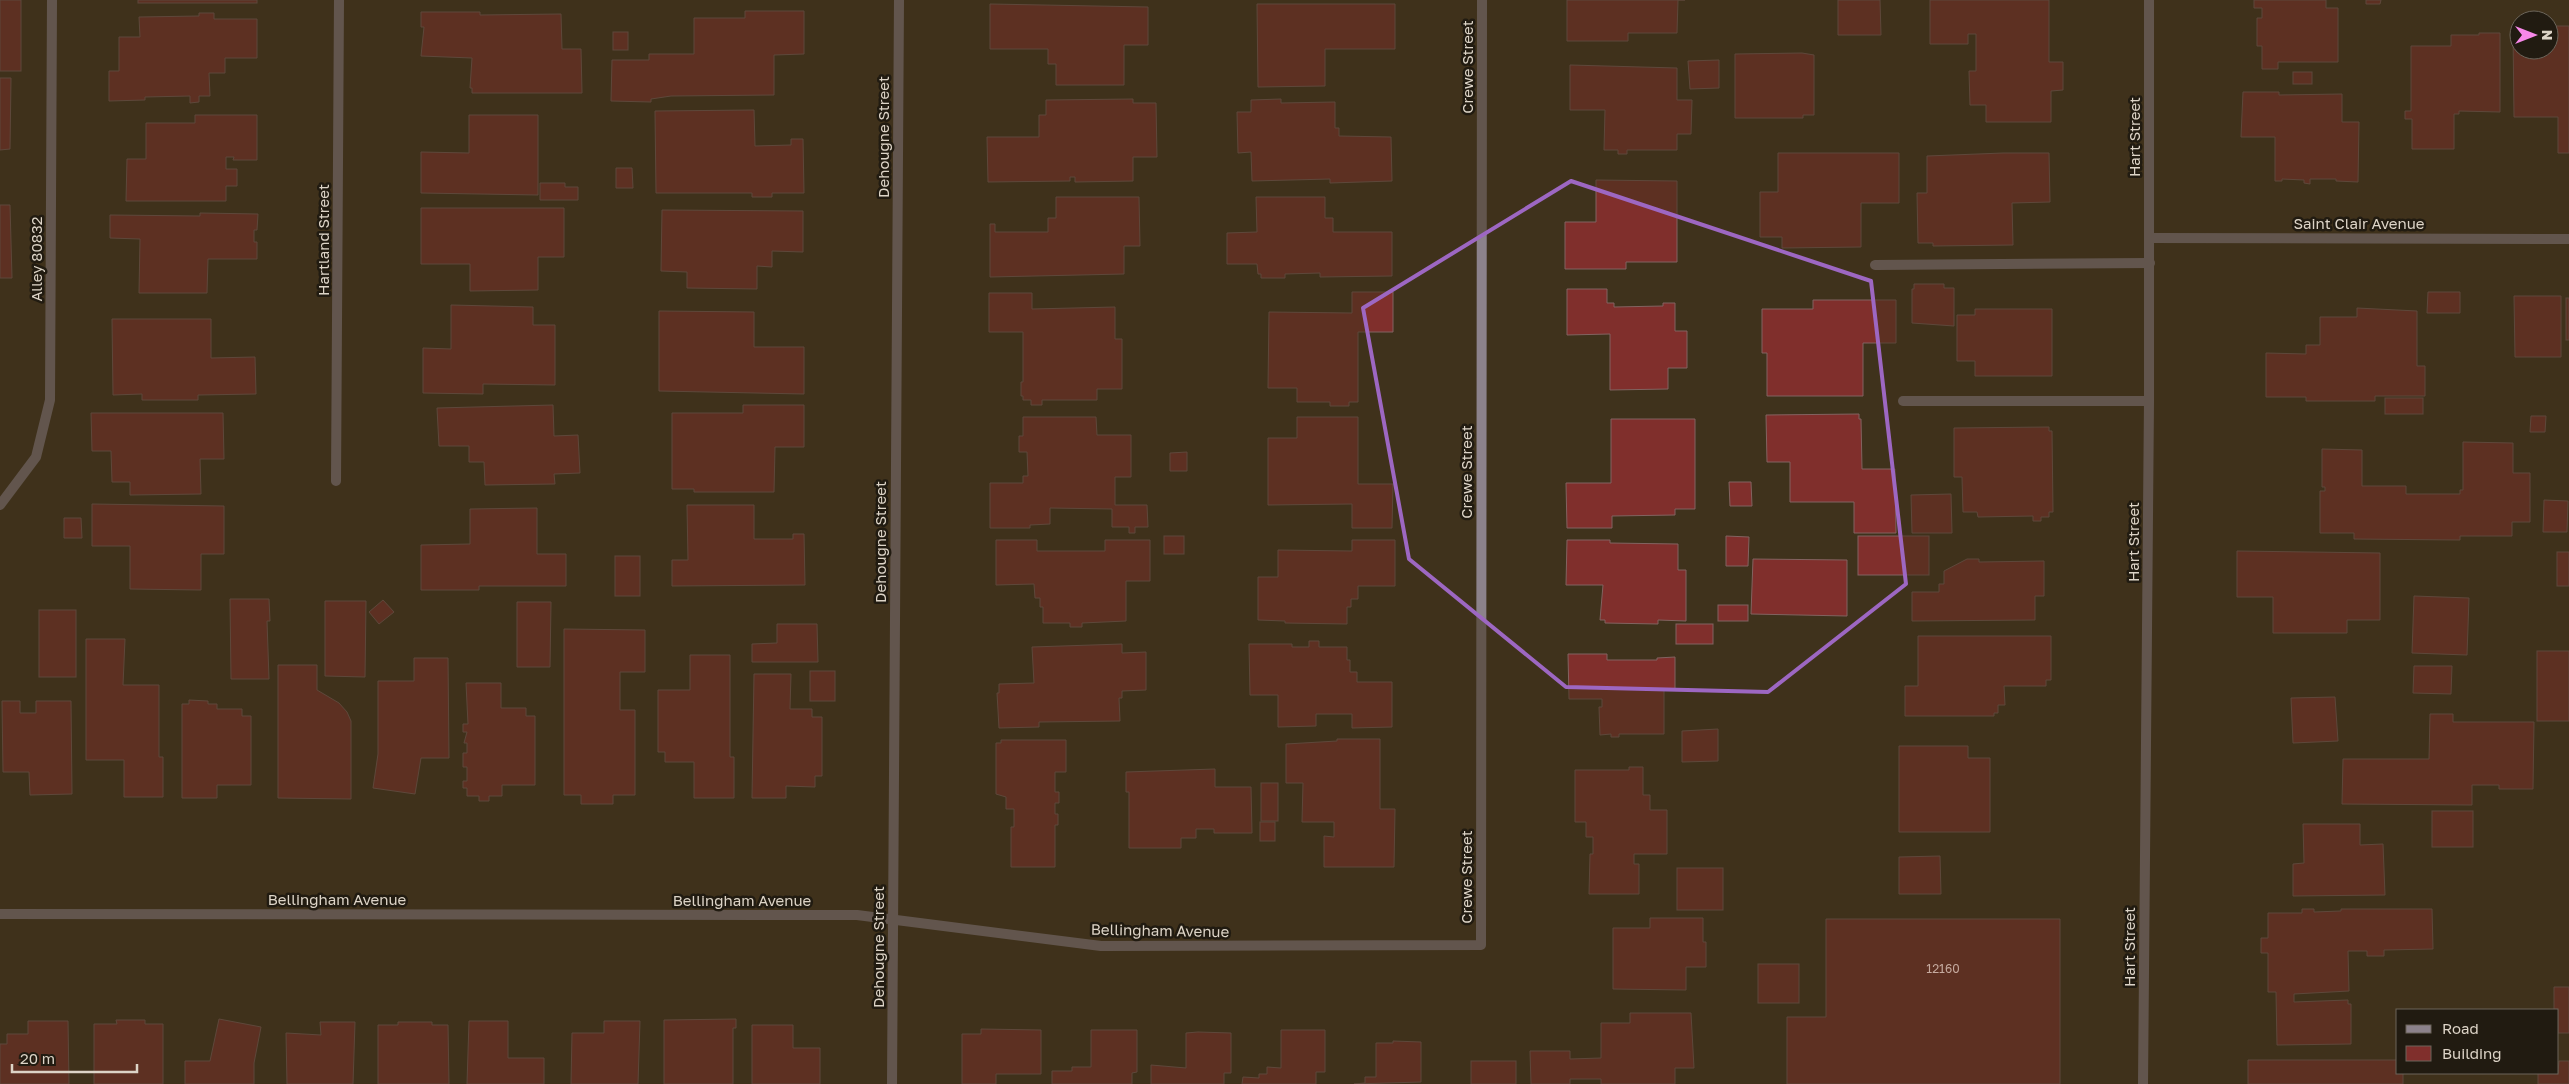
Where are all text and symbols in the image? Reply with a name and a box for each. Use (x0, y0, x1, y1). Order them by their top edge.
north arrow (2509, 10, 2559, 60)
street label: Crewe Street (1458, 20, 1476, 114)
text: N (2539, 30, 2556, 40)
street label: Dehougne Street (874, 76, 892, 198)
street label: Hart Street (2125, 97, 2143, 177)
street label: Hartland Street (314, 184, 332, 296)
street label: Saint Clair Avenue (2294, 214, 2425, 232)
street label: Alley 80832 (27, 217, 45, 301)
street label: Crewe Street (1457, 425, 1475, 519)
street label: Dehougne Street (871, 481, 889, 603)
street label: Hart Street (2124, 502, 2142, 582)
street label: Crewe Street (1457, 830, 1475, 924)
street label: Dehougne Street (869, 886, 887, 1008)
street label: Bellingham Avenue (268, 890, 407, 908)
street label: Bellingham Avenue (673, 891, 812, 909)
street label: Hart Street (2120, 907, 2138, 987)
street label: Bellingham Avenue (1091, 920, 1230, 940)
house number: 12160 (1926, 961, 1960, 976)
legend (2396, 1009, 2559, 1074)
text: Road (2442, 1019, 2479, 1037)
scale bar (12, 1042, 138, 1074)
text: Building (2442, 1044, 2502, 1062)
text: 20 m (20, 1049, 55, 1067)

